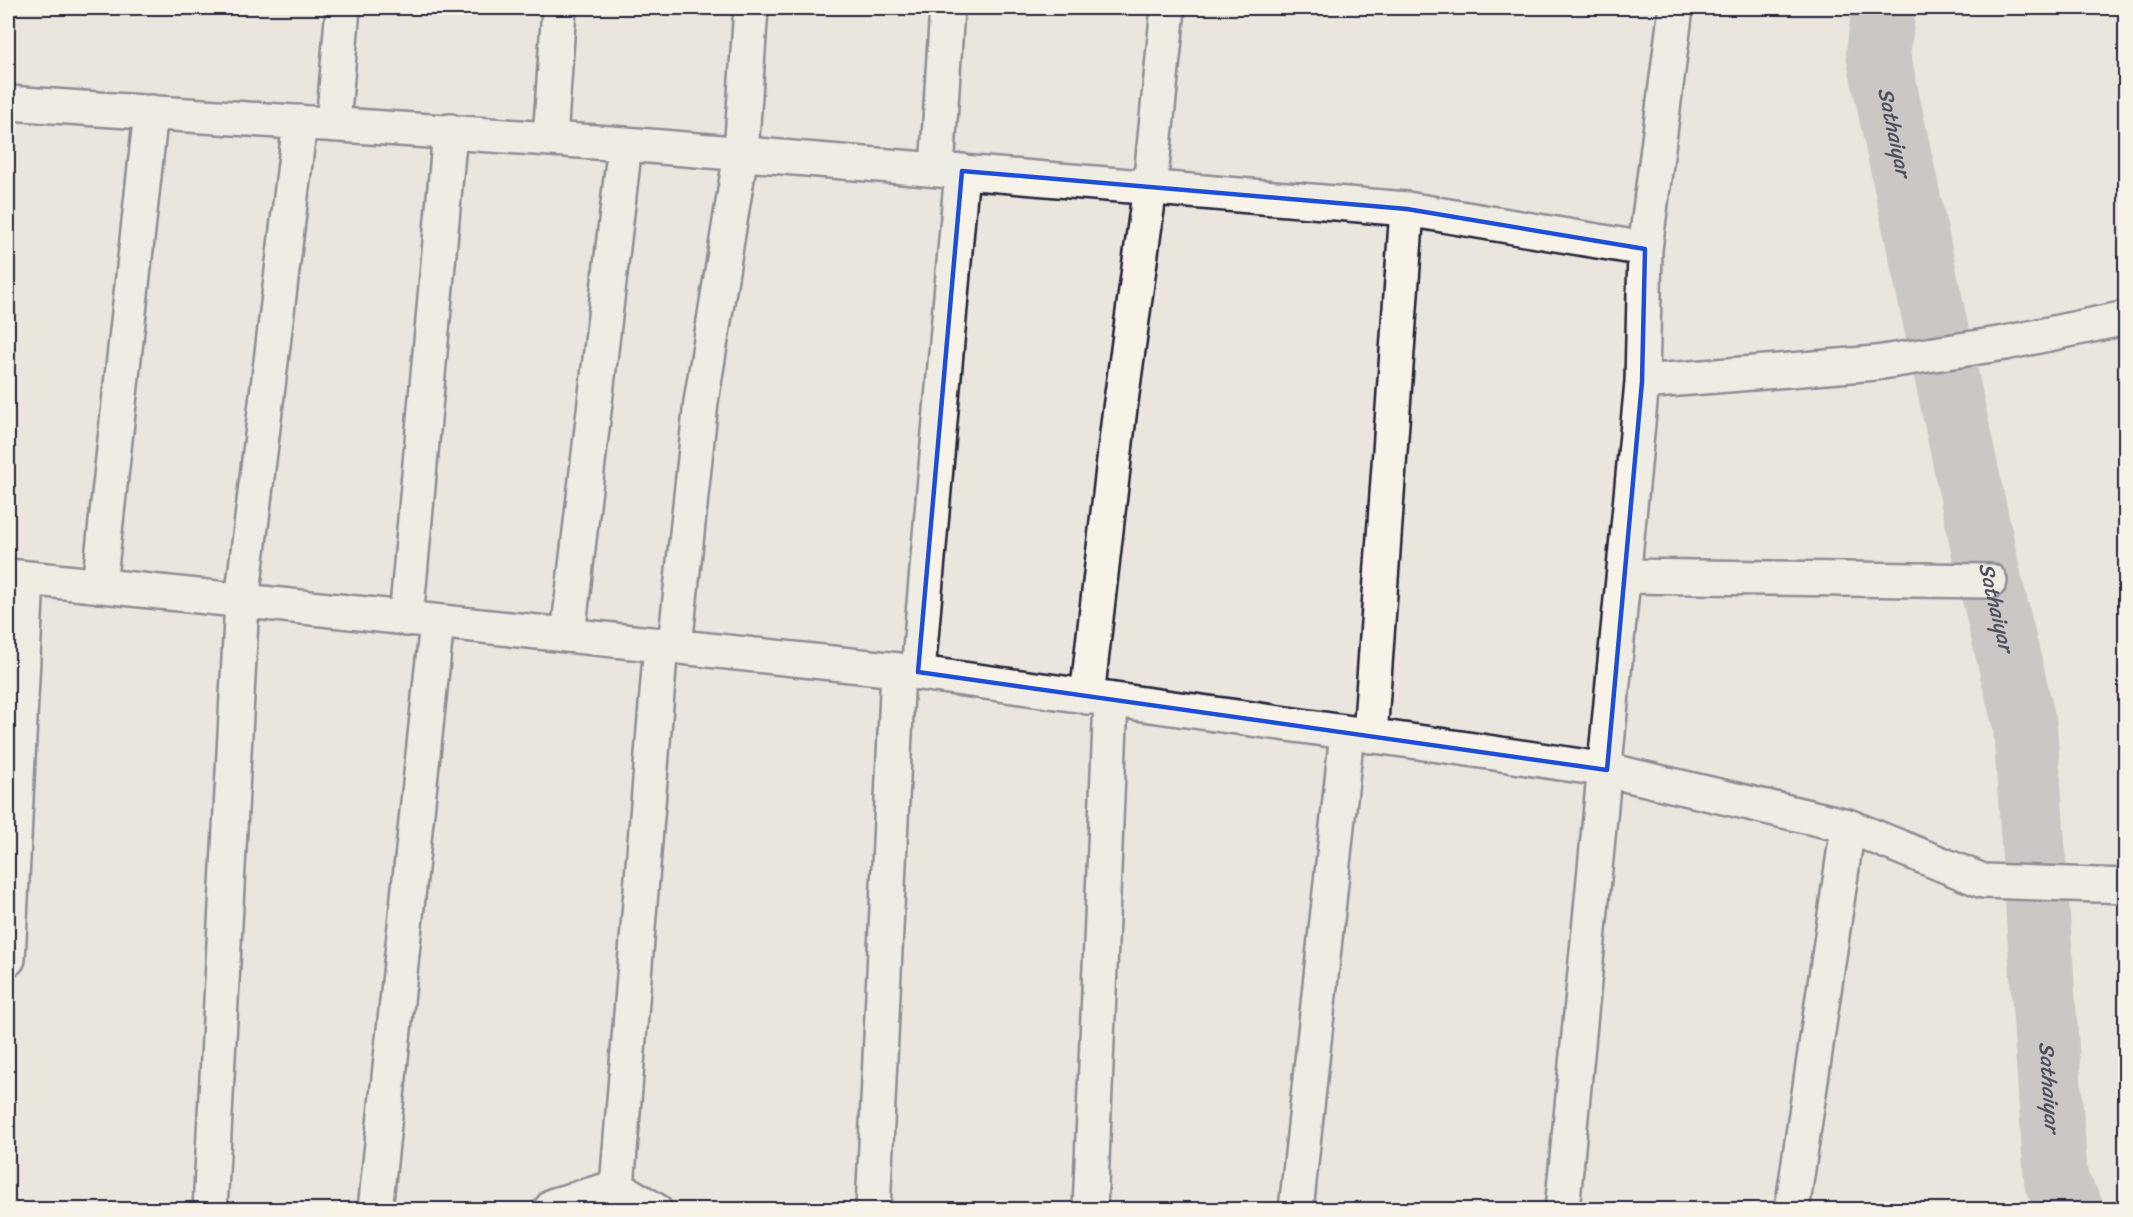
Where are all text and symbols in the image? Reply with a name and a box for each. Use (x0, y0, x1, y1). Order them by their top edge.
water label: Sathaiyar (1867, 84, 1923, 184)
water label: Sathaiyar (1968, 559, 2026, 660)
water label: Sathaiyar (2028, 1041, 2072, 1138)

